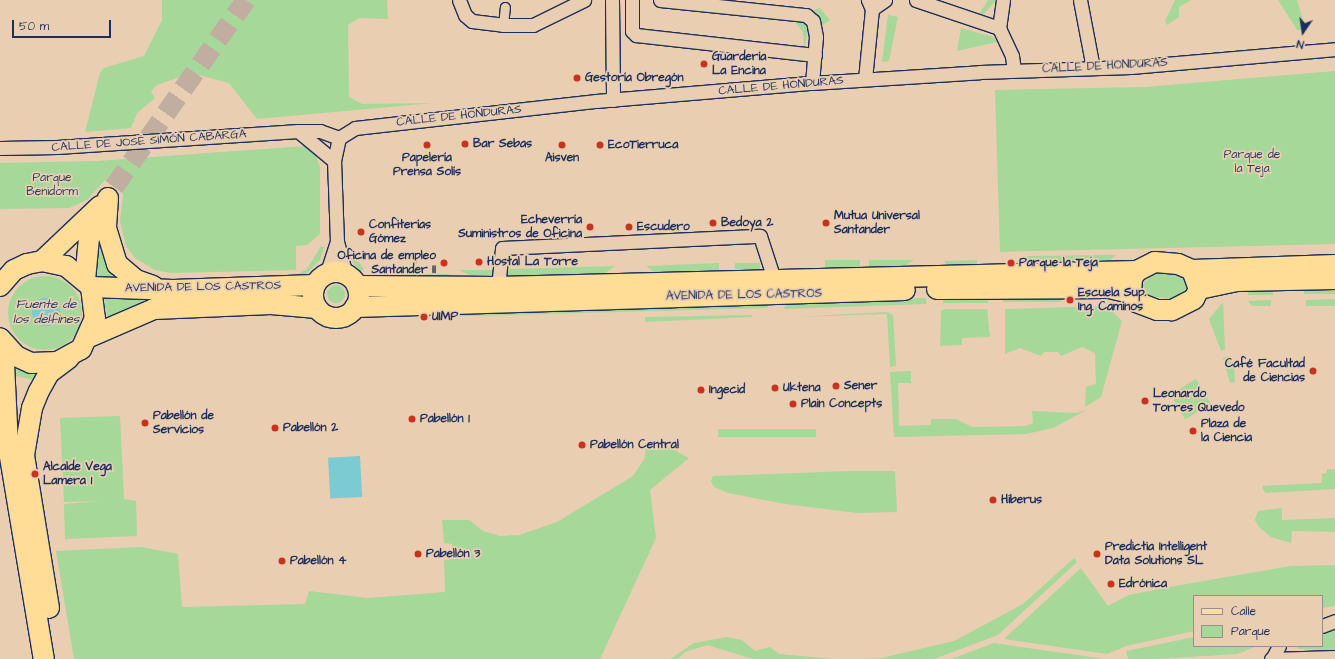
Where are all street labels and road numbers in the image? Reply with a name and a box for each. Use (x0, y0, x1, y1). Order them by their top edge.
street label: CALLE DE HONDURAS (1042, 56, 1168, 76)
street label: CALLE DE HONDURAS (718, 73, 844, 99)
street label: CALLE DE HONDURAS (396, 102, 522, 130)
street label: CALLE DE JOSÉ SIMÓN CABARGA (51, 127, 247, 155)
street label: AVENIDA DE LOS CASTROS (125, 278, 281, 296)
street label: AVENIDA DE LOS CASTROS (666, 286, 822, 304)

